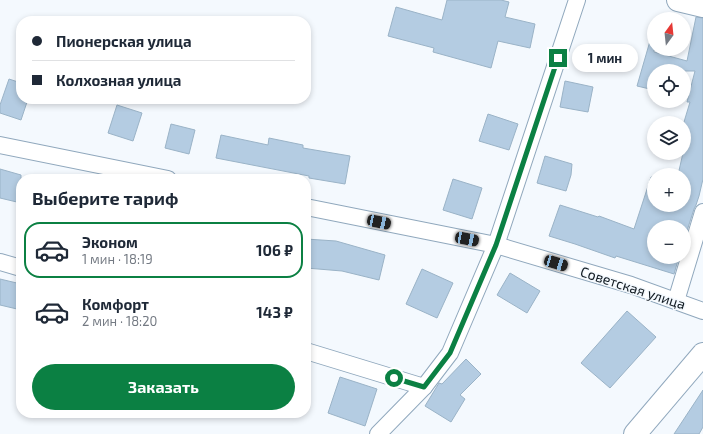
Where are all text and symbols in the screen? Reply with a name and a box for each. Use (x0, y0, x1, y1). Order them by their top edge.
north arrow (647, 12, 691, 56)
map controls (647, 12, 691, 264)
text: Пионерская улица (56, 32, 191, 50)
callout: 1 мин (572, 44, 638, 72)
route end (549, 49, 567, 67)
text: 1 мин (588, 50, 622, 66)
button: locate (647, 64, 691, 108)
text: Колхозная улица (56, 71, 181, 89)
button: layers (647, 116, 691, 160)
button: + (647, 168, 691, 212)
text: Выберите тариф (32, 187, 178, 209)
car (366, 214, 392, 230)
button: − (647, 220, 691, 264)
car (454, 231, 480, 247)
icon: car (34, 232, 70, 268)
text: Эконом (82, 233, 138, 251)
text: 106 ₽ (256, 241, 293, 259)
text: 1 мин · 18:19 (82, 251, 153, 267)
car (543, 254, 569, 272)
street label: Советская улица (578, 263, 688, 313)
icon: car (34, 294, 70, 330)
text: Комфорт (82, 295, 149, 313)
text: 143 ₽ (256, 303, 293, 321)
text: 2 мин · 18:20 (82, 313, 157, 329)
button: Заказать (32, 364, 295, 410)
route start (385, 369, 403, 387)

